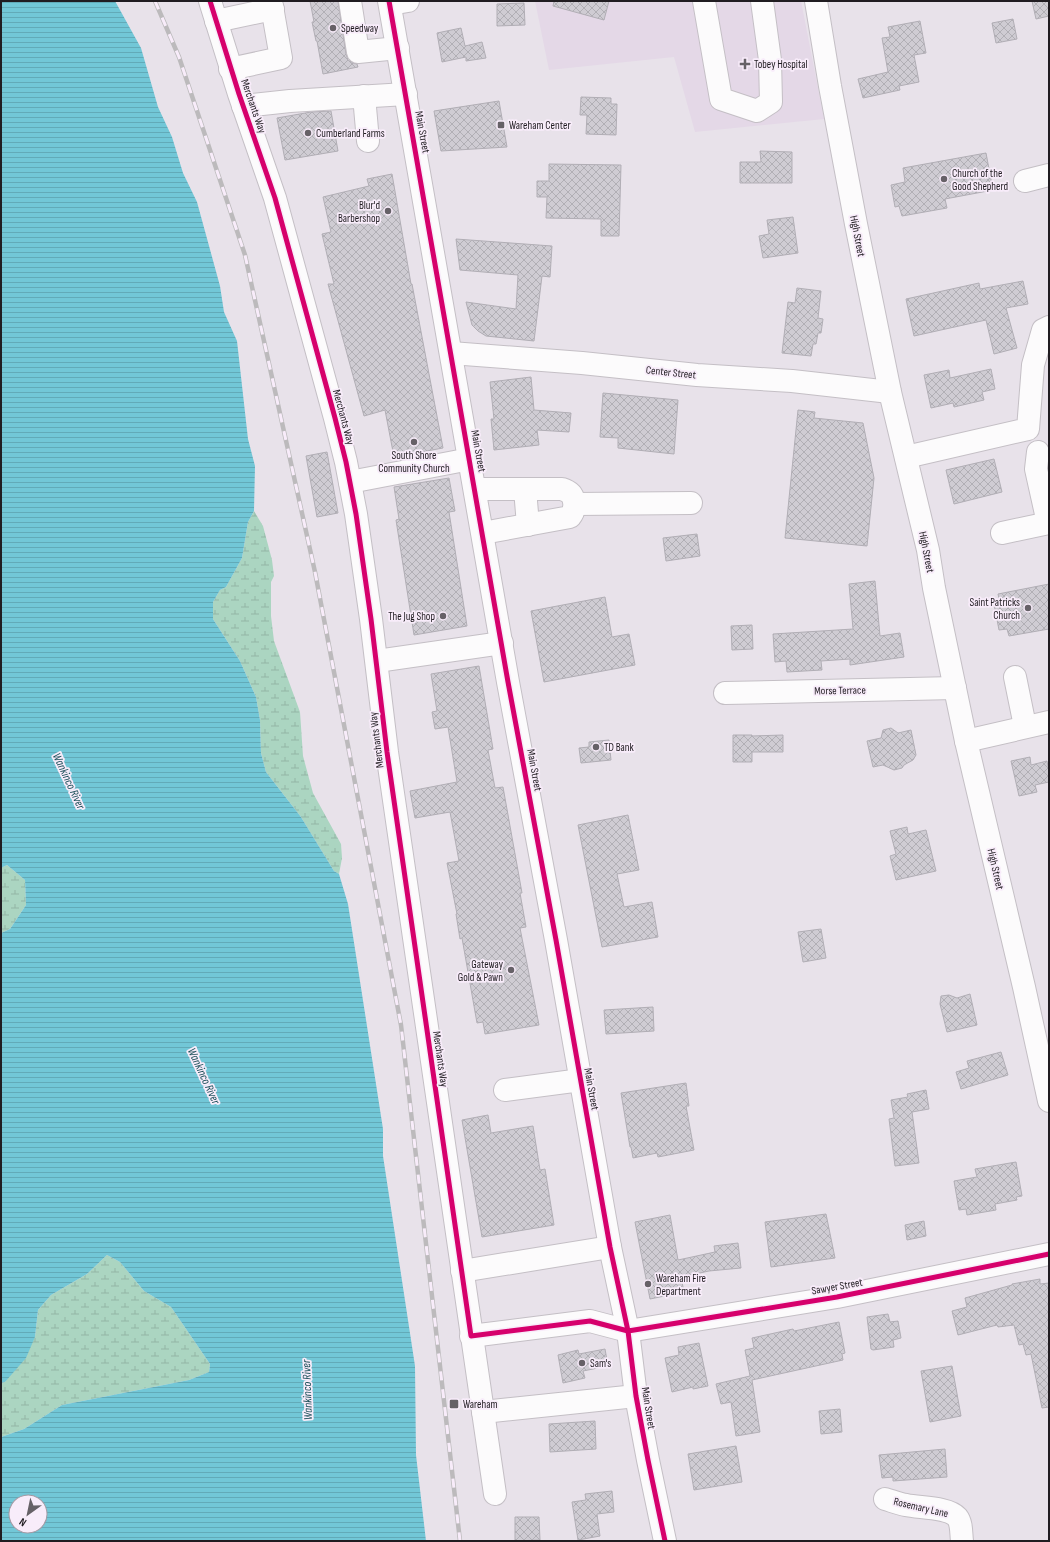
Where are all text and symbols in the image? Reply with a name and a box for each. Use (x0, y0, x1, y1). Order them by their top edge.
place label: Speedway (341, 22, 379, 35)
marker: Speedway (328, 23, 338, 33)
marker: Tobey Hospital (739, 58, 751, 70)
place label: Tobey Hospital (754, 58, 808, 71)
street label: Merchants Way (238, 77, 269, 136)
street label: Main Street (412, 110, 433, 155)
place label: Wareham Center (509, 119, 571, 132)
marker: Wareham Center (496, 120, 506, 130)
place label: Cumberland Farms (316, 127, 385, 140)
marker: Cumberland Farms (303, 128, 313, 138)
place label: Church of the Good Shepherd (952, 167, 1008, 193)
marker: Church of the Good Shepherd (939, 174, 949, 184)
place label: Blur'd Barbershop (338, 199, 380, 225)
marker: Blur'd Barbershop (383, 206, 393, 216)
street label: High Street (847, 214, 868, 258)
street label: Center Street (645, 363, 697, 382)
street label: Merchants Way (330, 388, 357, 447)
street label: Main Street (468, 429, 489, 474)
marker: South Shore Community Church (409, 437, 419, 447)
place label: South Shore Community Church (378, 449, 450, 475)
street label: High Street (916, 530, 937, 574)
place label: Saint Patricks Church (969, 596, 1020, 622)
marker: Saint Patricks Church (1023, 603, 1033, 613)
place label: The Jug Shop (388, 610, 435, 623)
marker: The Jug Shop (438, 611, 448, 621)
street label: Morse Terrace (814, 684, 866, 697)
street label: Merchants Way (367, 710, 386, 769)
place label: TD Bank (604, 741, 634, 754)
marker: TD Bank (591, 742, 601, 752)
street label: Main Street (524, 748, 545, 793)
water label: Wankinco River (49, 751, 88, 812)
street label: High Street (984, 847, 1007, 892)
place label: Gateway Gold & Pawn (458, 958, 504, 984)
marker: Gateway Gold & Pawn (506, 965, 516, 975)
street label: Merchants Way (430, 1030, 451, 1089)
water label: Wankinco River (184, 1046, 223, 1107)
street label: Main Street (581, 1067, 602, 1112)
place label: Wareham Fire Department (656, 1272, 706, 1298)
street label: Sawyer Street (810, 1275, 864, 1297)
marker: Wareham Fire Department (643, 1279, 653, 1289)
place label: Sam's (590, 1357, 611, 1370)
marker: Sam's (577, 1358, 587, 1368)
water label: Wankinco River (299, 1359, 316, 1421)
street label: Main Street (639, 1386, 658, 1431)
marker: Wareham (448, 1398, 460, 1410)
place label: Wareham (463, 1398, 498, 1411)
north arrow (8, 1494, 48, 1534)
street label: Rosemary Lane (892, 1495, 950, 1520)
text: N (17, 1515, 29, 1529)

